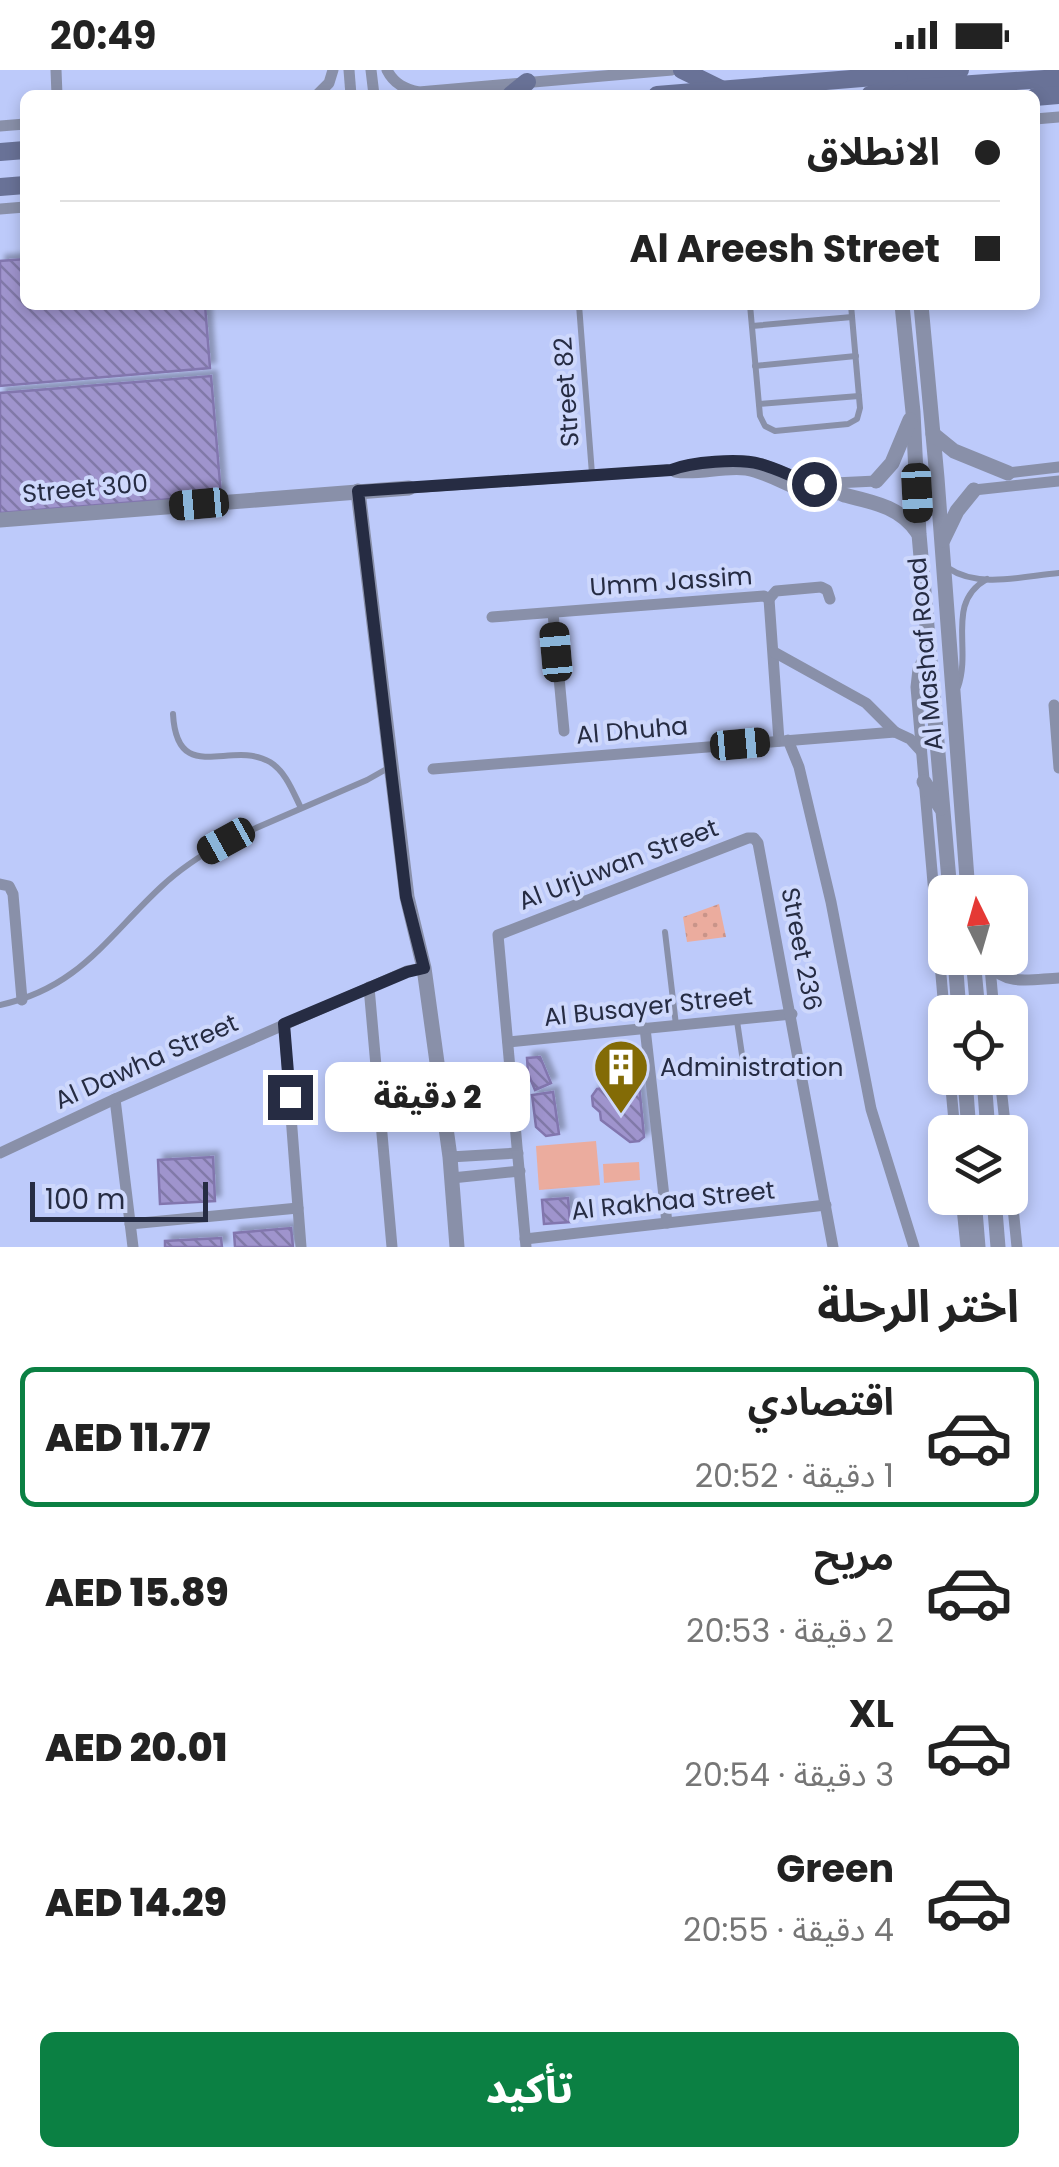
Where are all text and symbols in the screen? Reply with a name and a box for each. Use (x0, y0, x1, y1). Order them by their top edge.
text: 20:49 (50, 9, 156, 62)
text: الانطلاق (807, 125, 940, 178)
text: Al Areesh Street (629, 222, 940, 275)
street label: Street 82 (545, 336, 588, 448)
route start (792, 462, 837, 507)
car (900, 462, 934, 524)
street label: Street 300 (21, 466, 149, 511)
car (168, 486, 230, 522)
street label: Al Mashaf Road (900, 556, 951, 752)
street label: Umm Jassim (588, 558, 754, 605)
car (538, 621, 574, 683)
street label: Al Dhuha (575, 708, 689, 753)
car (709, 726, 771, 762)
street label: Al Urjuwan Street (513, 810, 723, 919)
car (192, 813, 260, 869)
north arrow (928, 875, 1028, 975)
map controls (928, 875, 1028, 1215)
street label: Street 236 (772, 884, 831, 1014)
street label: Al Busayer Street (542, 978, 754, 1035)
button: locate (928, 995, 1028, 1095)
street label: Al Dawha Street (49, 1005, 244, 1118)
building icon: Administration (591, 1037, 651, 1116)
place label: Administration (660, 1050, 843, 1085)
callout: 2 دقيقة (325, 1062, 530, 1132)
text: 2 دقيقة (374, 1074, 481, 1119)
route end (268, 1075, 313, 1120)
button: layers (928, 1115, 1028, 1215)
street label: Al Rakhaa Street (570, 1172, 776, 1229)
scale bar (30, 1177, 208, 1222)
text: 100 m (45, 1180, 125, 1219)
text: اختر الرحلة (817, 1275, 1019, 1338)
text: اقتصادي (748, 1375, 894, 1428)
icon: car (924, 1392, 1014, 1482)
text: AED 11.77 (45, 1411, 210, 1464)
text: 1 دقيقة · 20:52 (695, 1453, 894, 1498)
text: مريح (814, 1530, 894, 1583)
icon: car (924, 1547, 1014, 1637)
text: AED 15.89 (45, 1566, 229, 1619)
text: 2 دقيقة · 20:53 (686, 1608, 894, 1653)
text: XL (849, 1687, 894, 1740)
icon: car (924, 1702, 1014, 1792)
text: AED 20.01 (45, 1721, 227, 1774)
text: 3 دقيقة · 20:54 (684, 1752, 894, 1797)
text: Green (776, 1842, 894, 1895)
icon: car (924, 1857, 1014, 1947)
text: AED 14.29 (45, 1876, 227, 1929)
text: 4 دقيقة · 20:55 (683, 1907, 894, 1952)
button: تأكيد (40, 2032, 1019, 2147)

